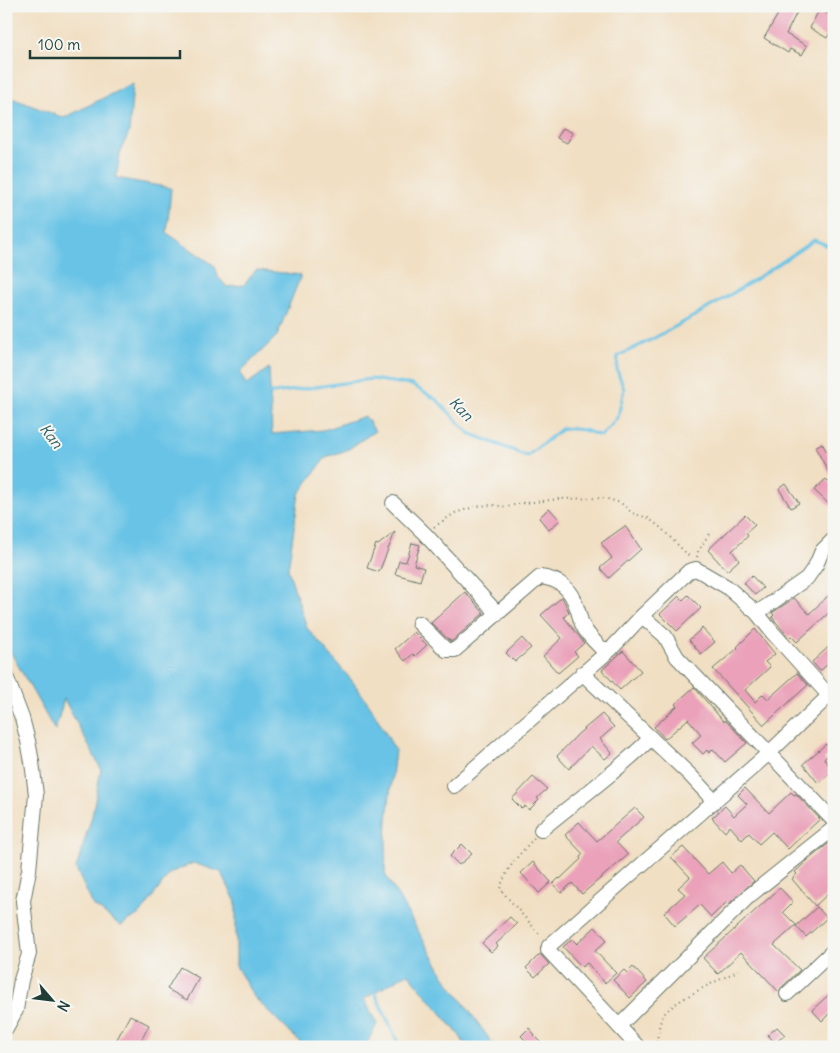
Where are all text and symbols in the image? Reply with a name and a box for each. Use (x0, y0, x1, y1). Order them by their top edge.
scale bar (30, 28, 180, 60)
text: 100 m (38, 35, 80, 54)
water label: Kan (445, 393, 478, 425)
water label: Kan (36, 419, 67, 452)
north arrow (28, 976, 78, 1026)
text: N (53, 998, 74, 1015)

